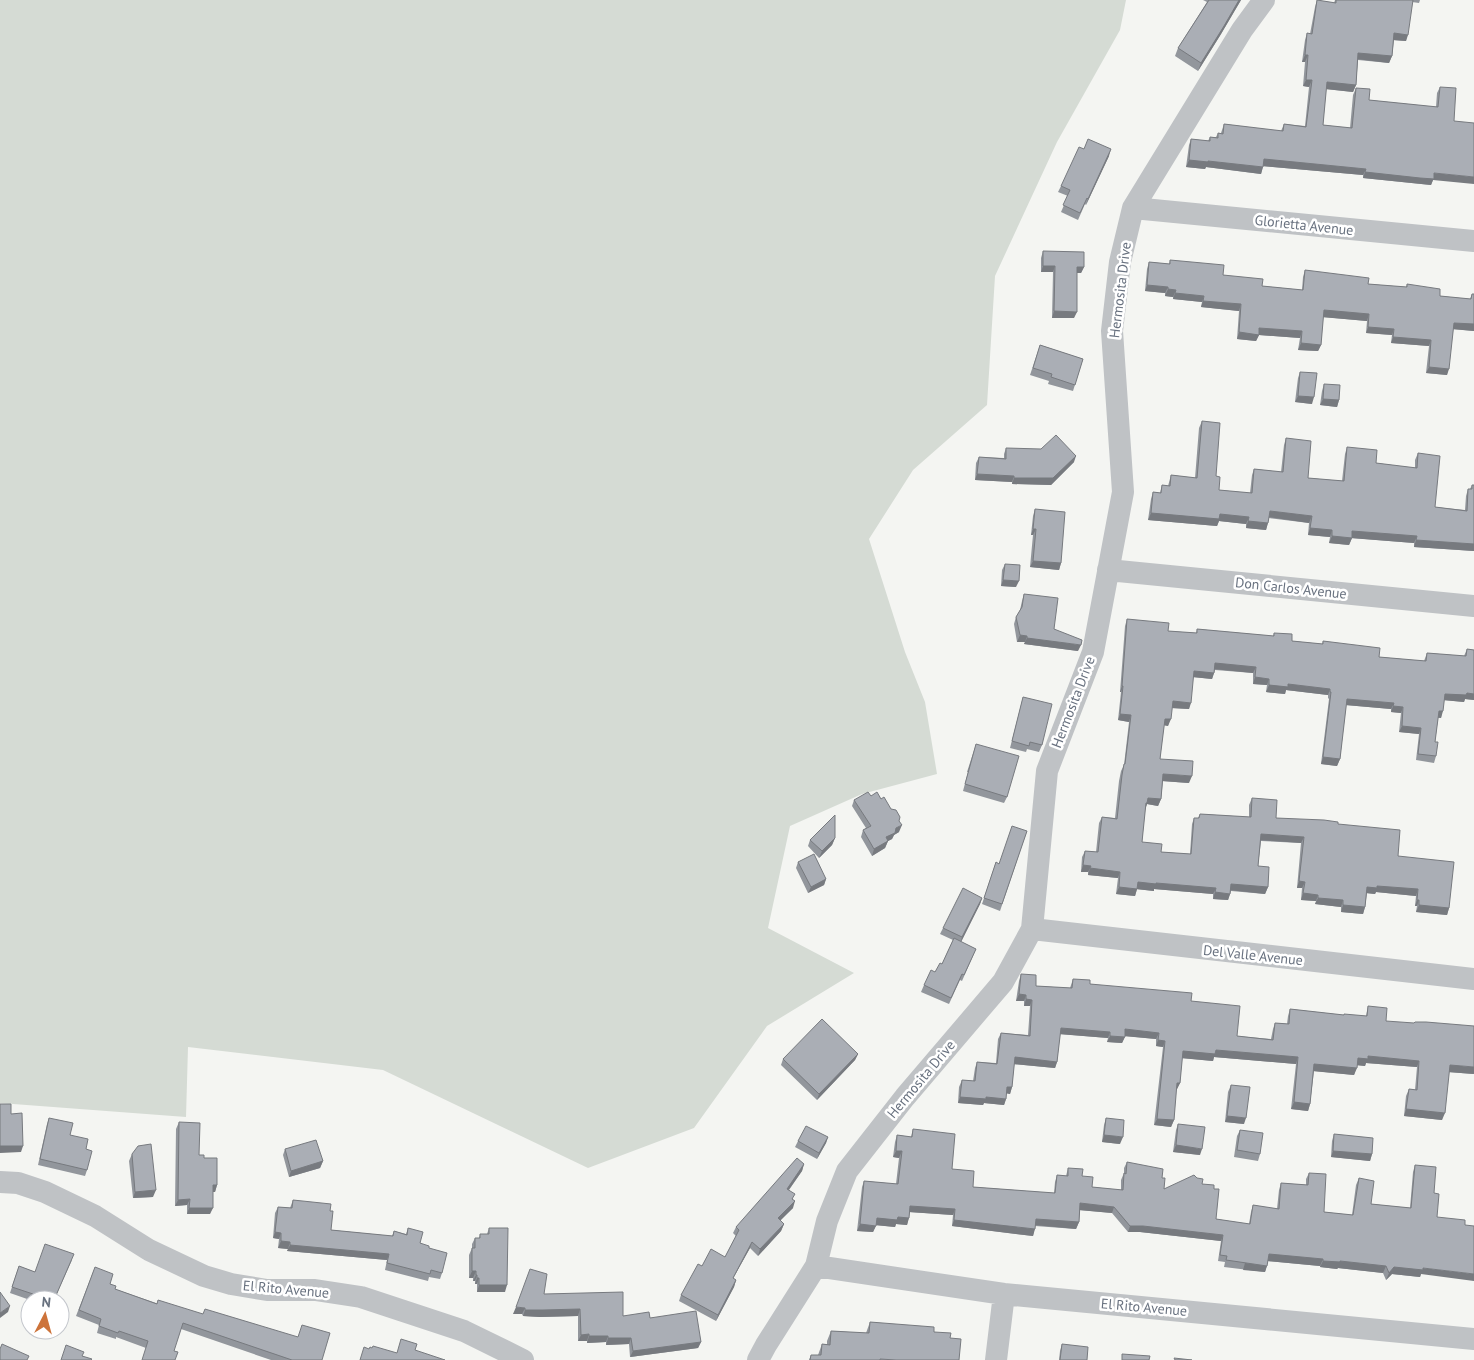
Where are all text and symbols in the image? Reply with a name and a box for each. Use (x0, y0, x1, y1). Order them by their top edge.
street label: Glorietta Avenue (1254, 211, 1354, 239)
street label: Hermosita Drive (1105, 241, 1135, 339)
street label: Don Carlos Avenue (1234, 573, 1348, 603)
street label: Hermosita Drive (1047, 654, 1099, 750)
street label: Del Valle Avenue (1202, 941, 1304, 969)
street label: Hermosita Drive (883, 1036, 959, 1122)
street label: El Rito Avenue (242, 1276, 330, 1302)
north arrow (20, 1290, 70, 1340)
text: N (41, 1293, 52, 1312)
street label: El Rito Avenue (1100, 1294, 1188, 1320)

